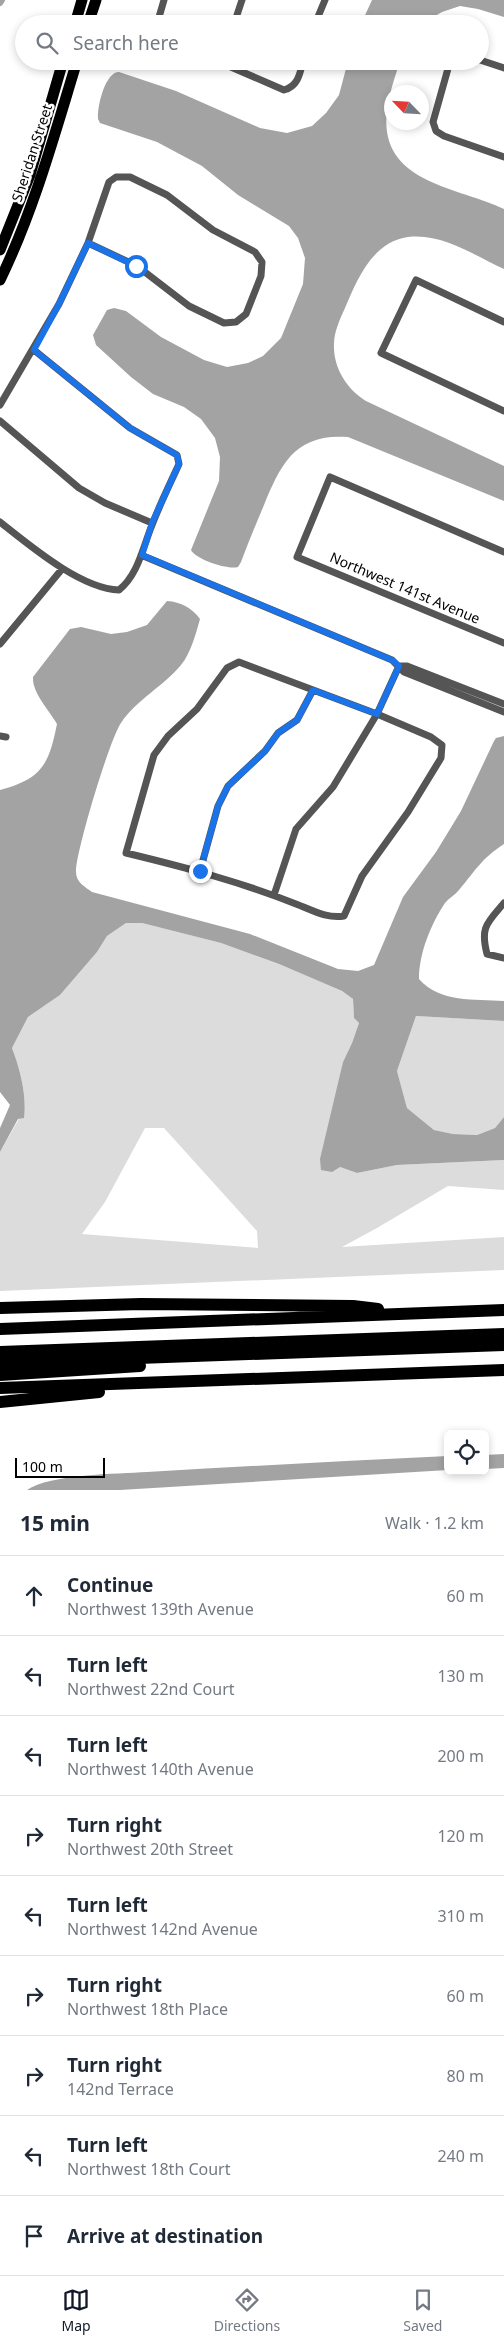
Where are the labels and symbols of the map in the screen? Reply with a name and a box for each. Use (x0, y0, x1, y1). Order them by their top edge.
north arrow (384, 85, 429, 130)
street label: Sheridan Street (7, 102, 56, 204)
route start (125, 255, 148, 278)
street label: Northwest 141st Avenue (327, 547, 483, 628)
route end (189, 860, 212, 883)
scale bar (15, 1455, 105, 1478)

